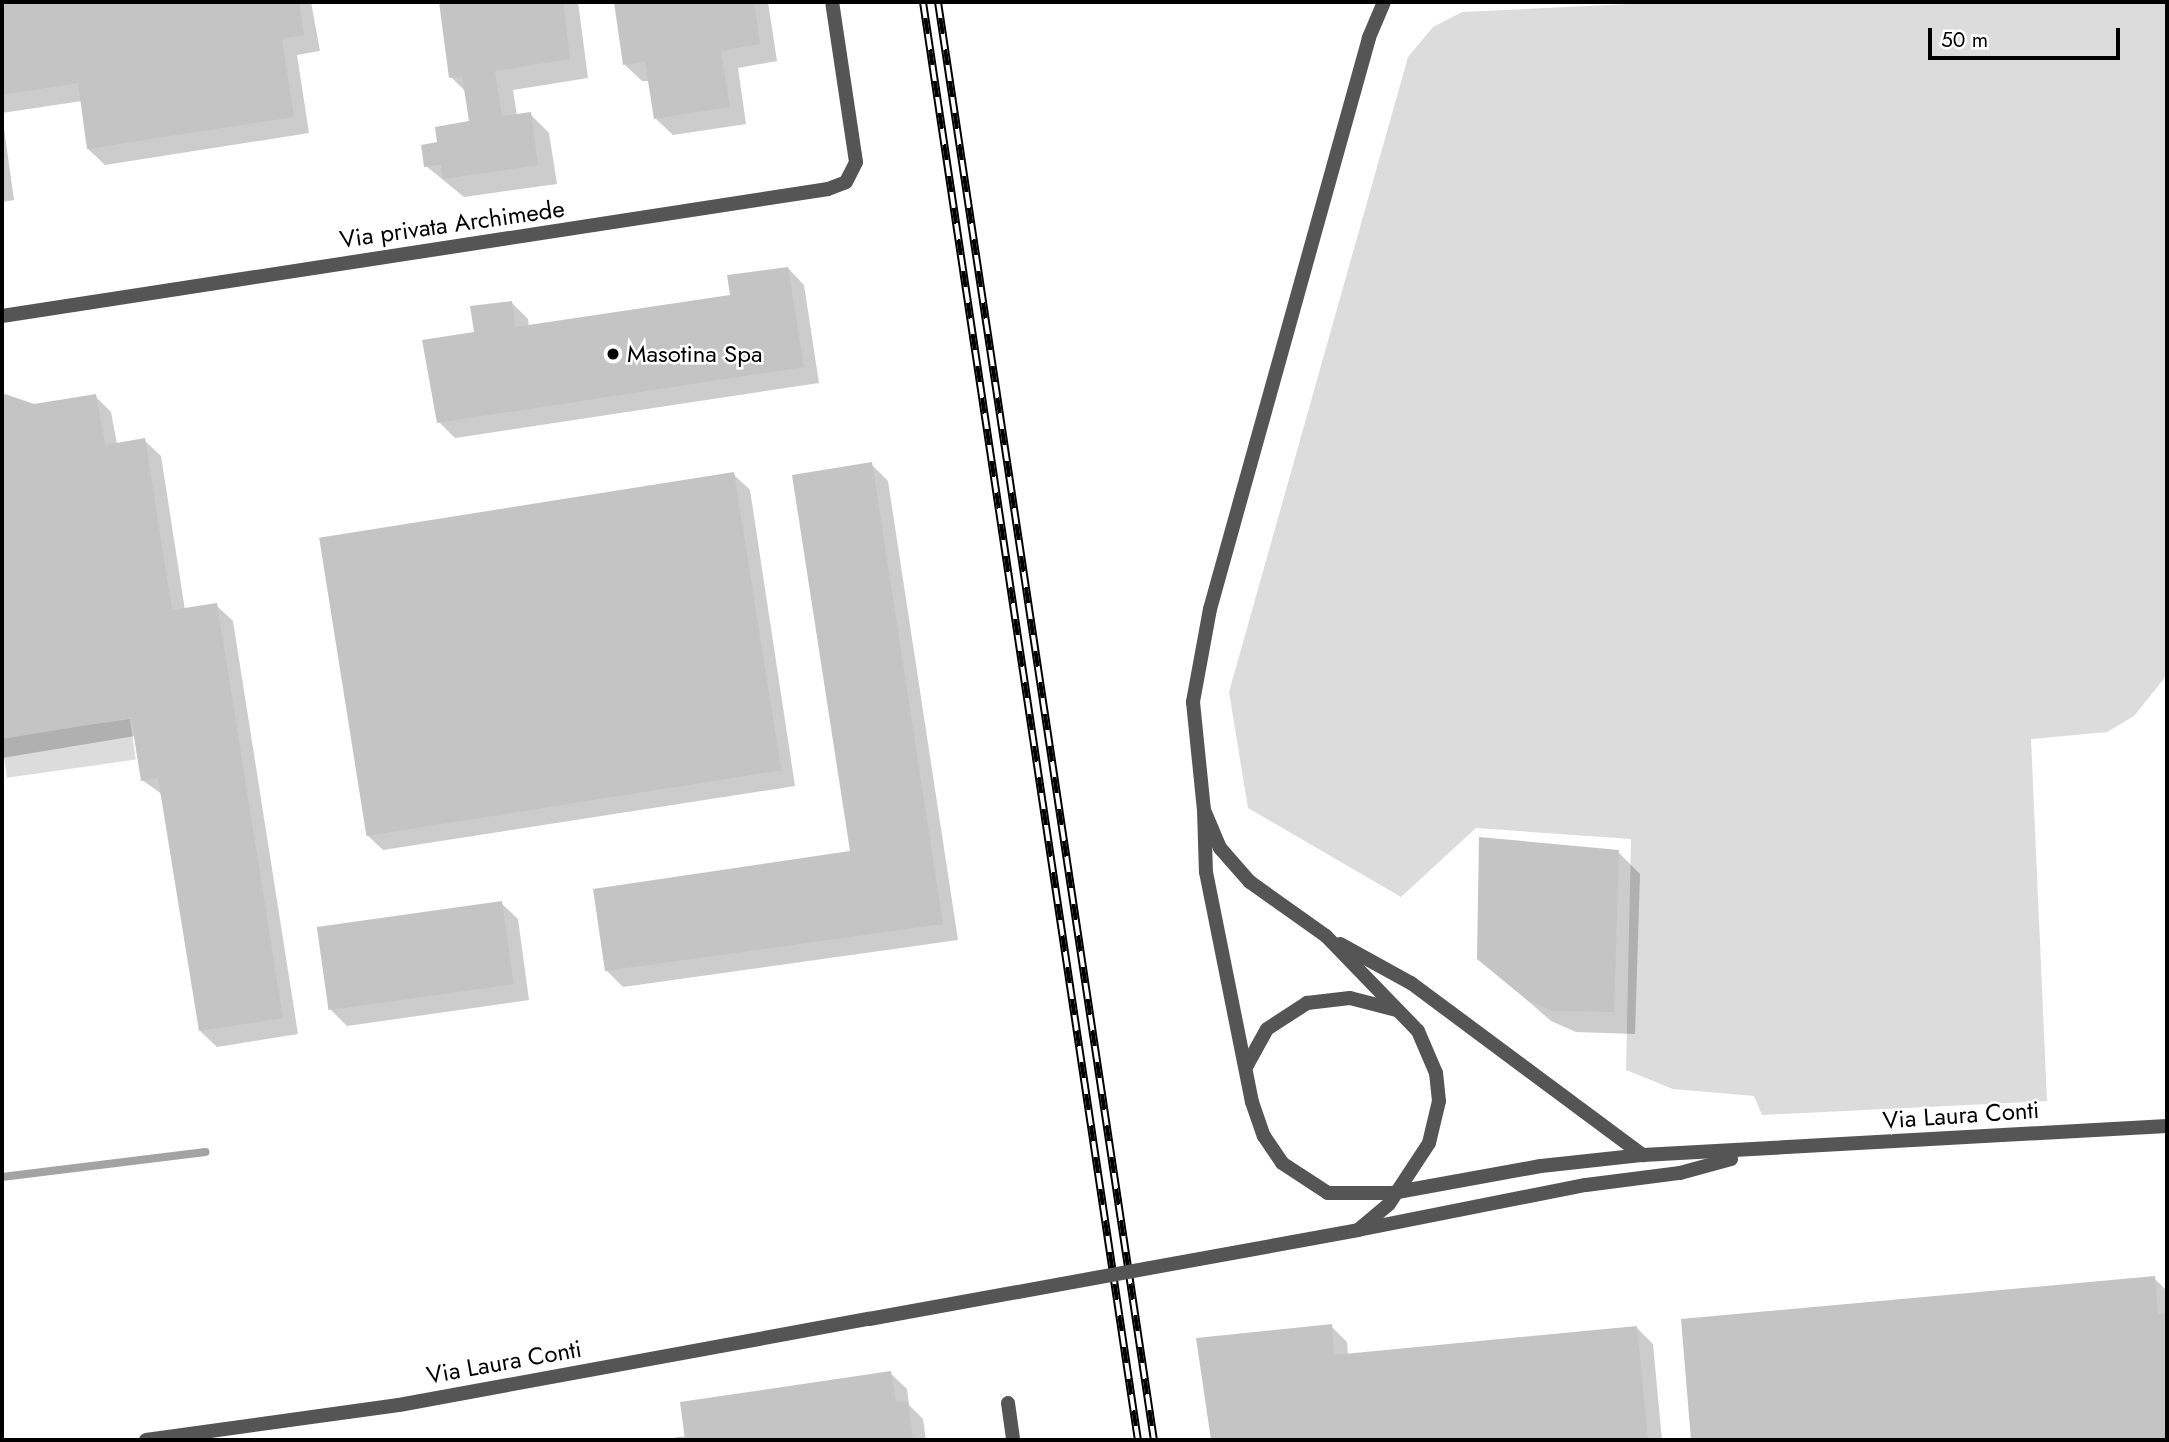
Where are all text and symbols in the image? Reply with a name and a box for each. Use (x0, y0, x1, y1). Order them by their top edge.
scale bar (1931, 14, 2124, 58)
text: 50 m (1941, 25, 1988, 55)
street label: Via privata Archimede (338, 194, 566, 254)
place label: Masotina Spa (627, 340, 762, 368)
marker: Masotina Spa (605, 346, 621, 362)
street label: Via Laura Conti (1882, 1095, 2040, 1135)
street label: Via Laura Conti (424, 1334, 584, 1390)

